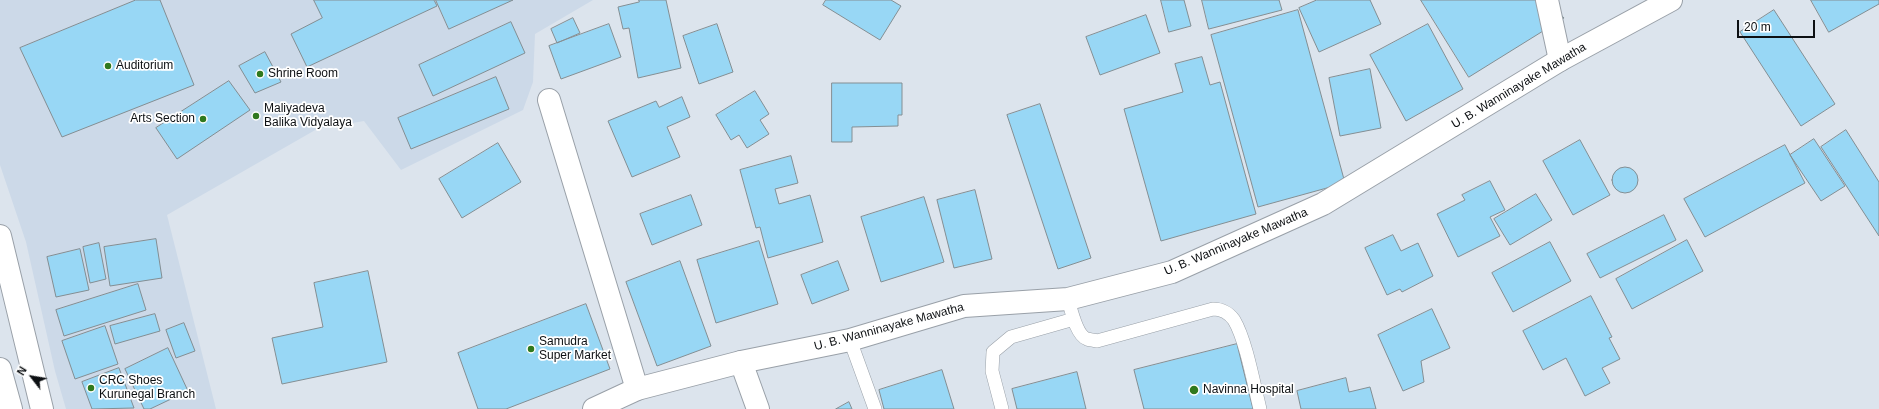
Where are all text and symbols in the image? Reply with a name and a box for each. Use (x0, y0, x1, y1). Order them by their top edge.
scale bar (1739, 12, 1817, 38)
text: 20 m (1744, 20, 1771, 34)
street label: U. B. Wanninayake Mawatha (1449, 40, 1589, 132)
place label: Auditorium (116, 59, 173, 73)
marker: Auditorium (103, 61, 113, 71)
place label: Shrine Room (268, 67, 338, 81)
marker: Shrine Room (255, 69, 265, 79)
place label: Maliyadeva Balika Vidyalaya (264, 102, 352, 130)
marker: Maliyadeva Balika Vidyalaya (251, 111, 261, 121)
place label: Arts Section (130, 112, 195, 126)
marker: Arts Section (198, 114, 208, 124)
street label: U. B. Wanninayake Mawatha (1162, 205, 1310, 279)
street label: U. B. Wanninayake Mawatha (813, 300, 965, 354)
place label: Samudra Super Market (539, 335, 611, 363)
marker: Samudra Super Market (526, 344, 536, 354)
north arrow (12, 357, 52, 397)
text: N (15, 364, 29, 377)
place label: CRC Shoes Kurunegal Branch (99, 374, 195, 402)
marker: CRC Shoes Kurunegal Branch (86, 383, 96, 393)
place label: Navinna Hospital (1203, 383, 1294, 397)
marker: Navinna Hospital (1188, 384, 1200, 396)

